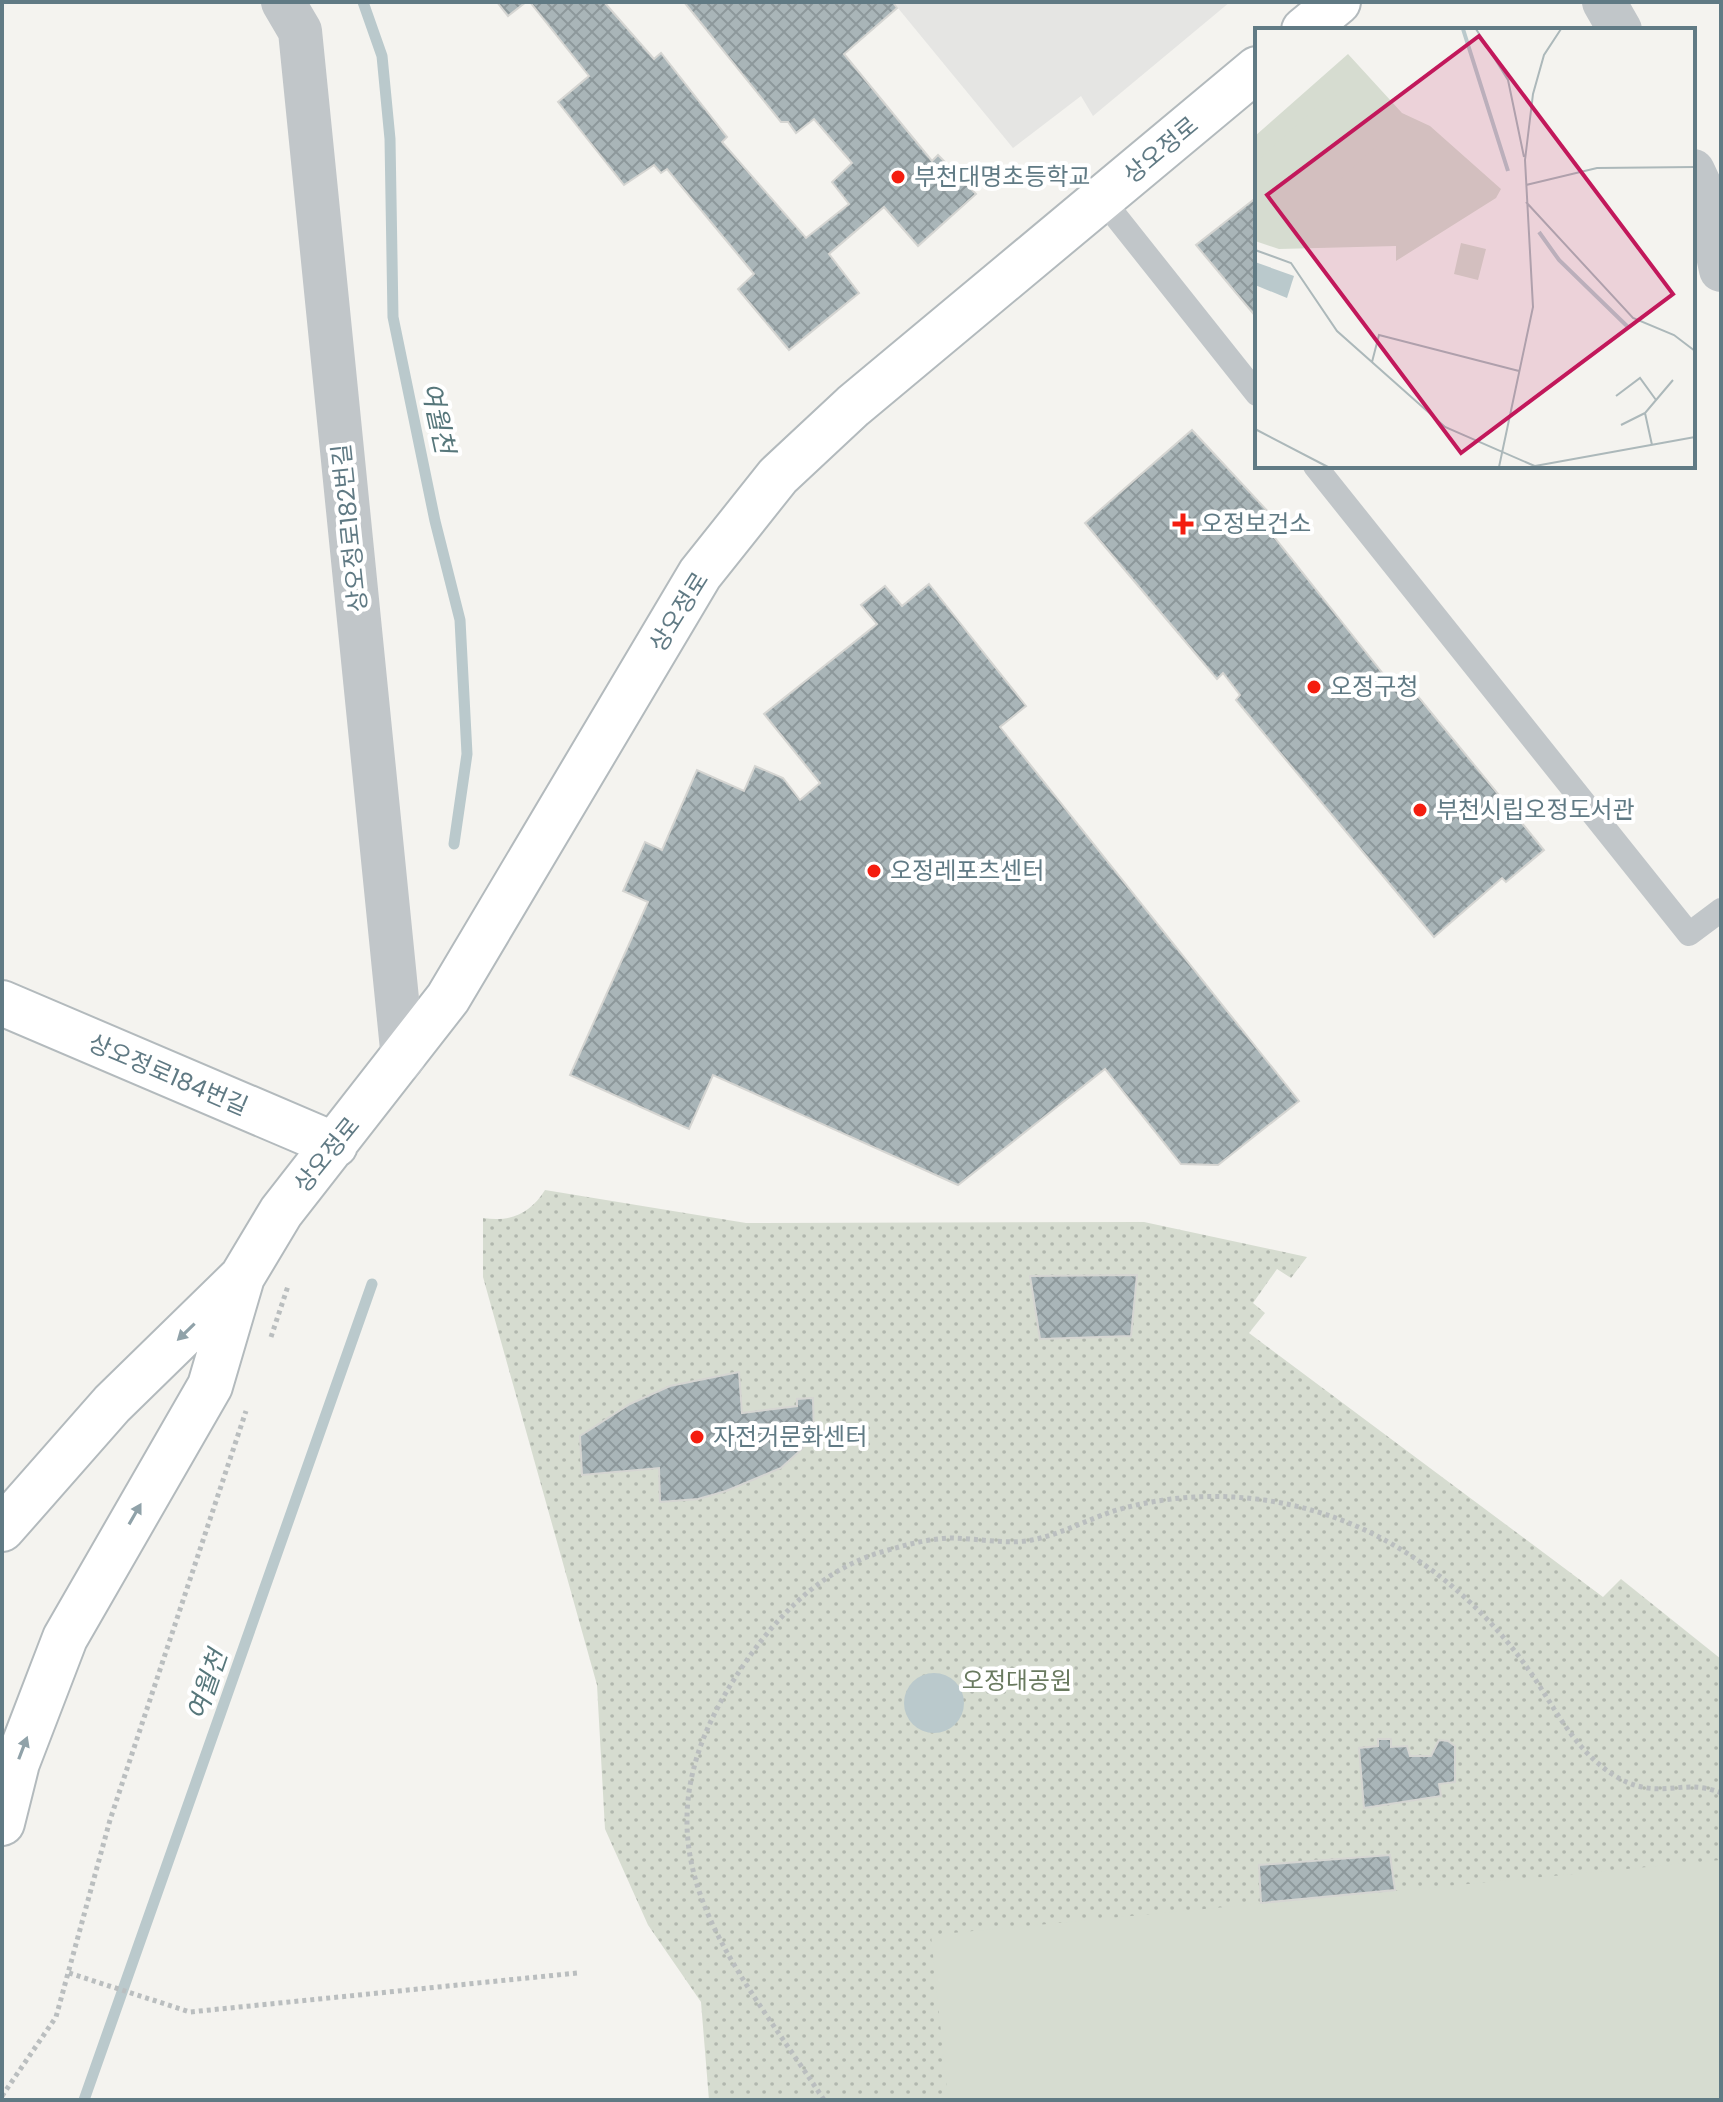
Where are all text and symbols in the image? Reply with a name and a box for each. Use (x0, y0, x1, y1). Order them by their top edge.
inset map (1255, 28, 1695, 468)
street label: 상오정로 (1116, 109, 1205, 191)
place label: 부천대명초등학교 (914, 160, 1091, 193)
marker: 부천대명초등학교 (889, 168, 907, 186)
water label: 여월천 (413, 379, 464, 460)
street label: 상오정로182번길 (324, 442, 375, 614)
place label: 오정보건소 (1201, 507, 1311, 540)
marker: 오정보건소 (1172, 513, 1194, 535)
street label: 상오정로 (641, 566, 716, 658)
place label: 오정구청 (1330, 670, 1418, 703)
marker: 오정구청 (1305, 678, 1323, 696)
place label: 부천시립오정도서관 (1436, 793, 1635, 826)
marker: 부천시립오정도서관 (1411, 801, 1429, 819)
place label: 오정레포츠센터 (890, 854, 1045, 887)
marker: 오정레포츠센터 (865, 862, 883, 880)
street label: 상오정로184번길 (83, 1026, 253, 1123)
street label: 상오정로 (286, 1110, 367, 1199)
one-way arrow (177, 1322, 196, 1340)
place label: 자전거문화센터 (713, 1420, 868, 1453)
marker: 자전거문화센터 (688, 1428, 706, 1446)
one-way arrow (128, 1503, 142, 1525)
water label: 여월천 (178, 1642, 237, 1725)
park label: 오정대공원 (962, 1664, 1072, 1697)
one-way arrow (16, 1736, 29, 1760)

